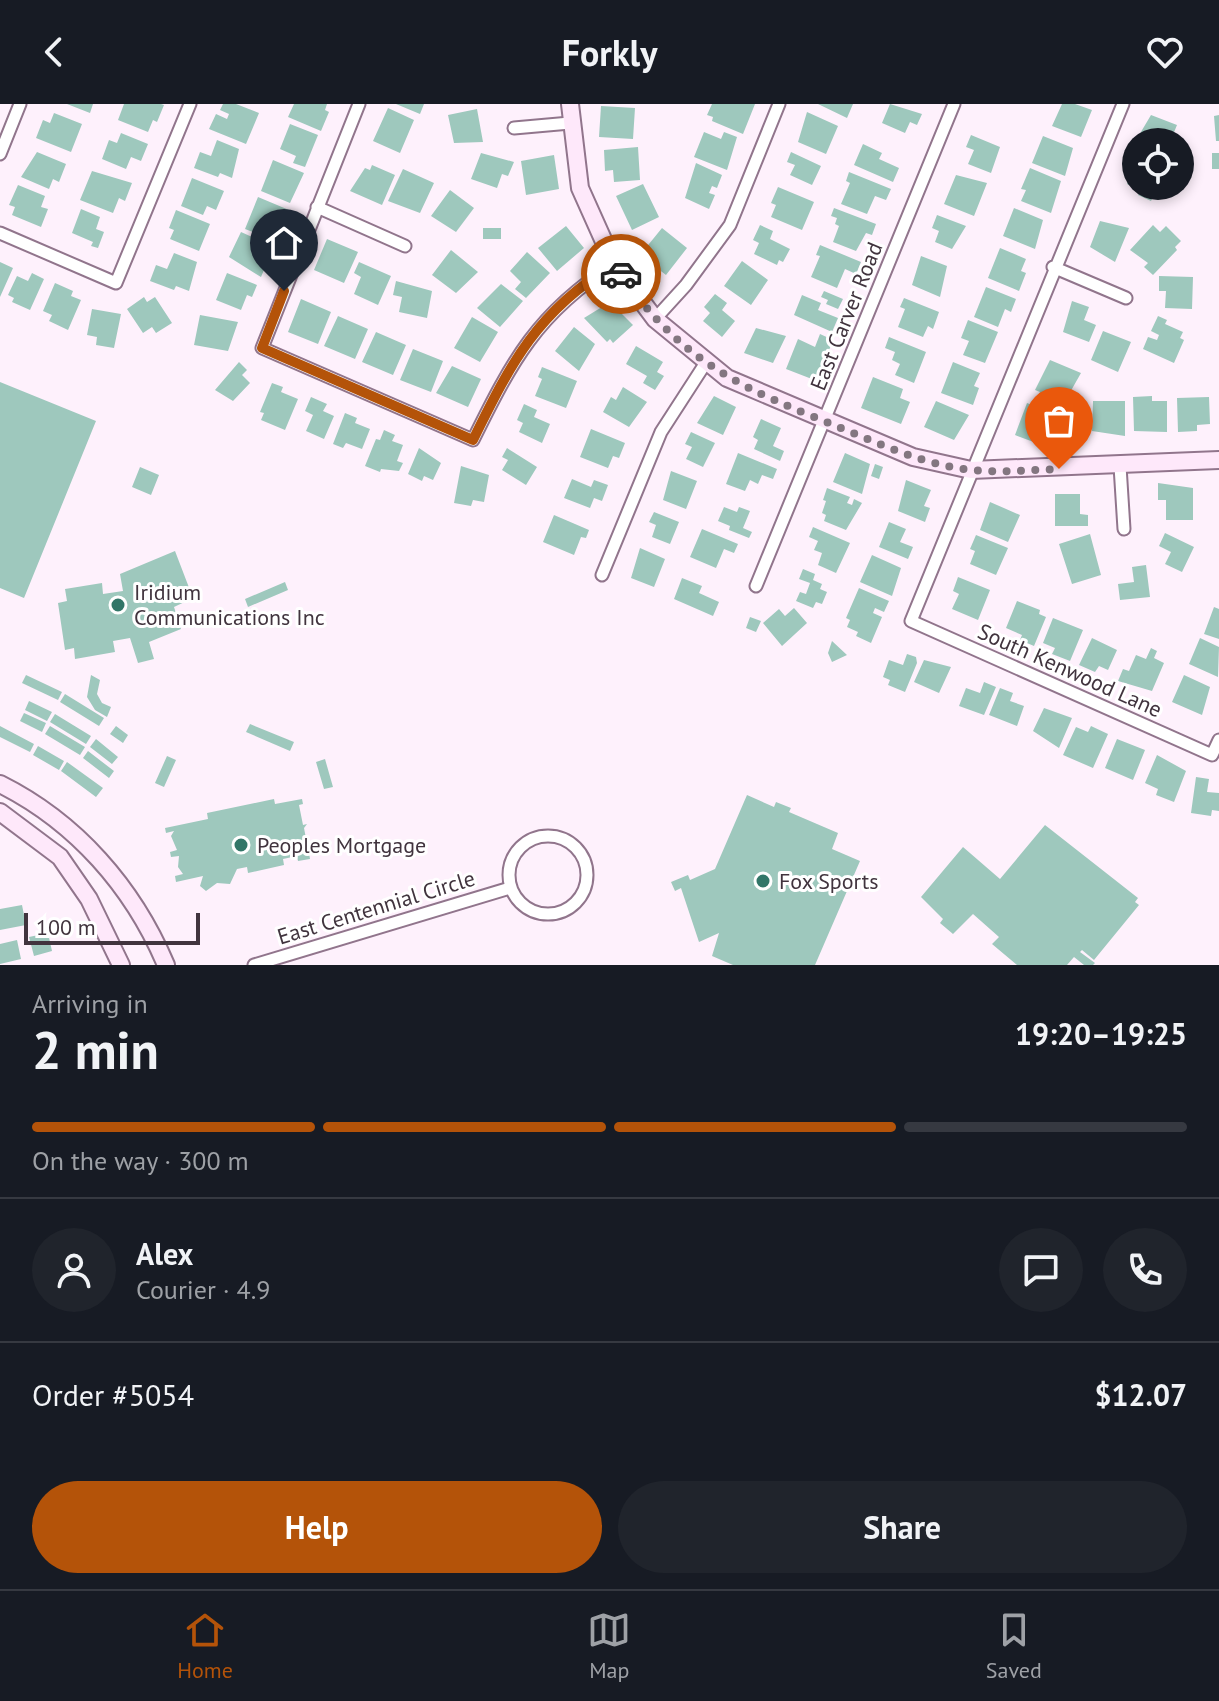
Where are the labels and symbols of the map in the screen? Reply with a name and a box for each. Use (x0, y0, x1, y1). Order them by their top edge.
pin (250, 209, 318, 291)
courier (581, 234, 661, 314)
street label: East Carver Road (804, 238, 888, 394)
pin (1025, 387, 1093, 469)
place label: Iridium Communications Inc (134, 578, 325, 631)
marker: Iridium Communications Inc (109, 596, 127, 614)
street label: South Kenwood Lane (974, 617, 1166, 723)
place label: Peoples Mortgage (257, 831, 426, 859)
marker: Peoples Mortgage (232, 836, 250, 854)
street label: East Centennial Circle (274, 864, 478, 950)
place label: Fox Sports (779, 867, 878, 895)
marker: Fox Sports (754, 872, 772, 890)
scale bar (24, 909, 200, 945)

